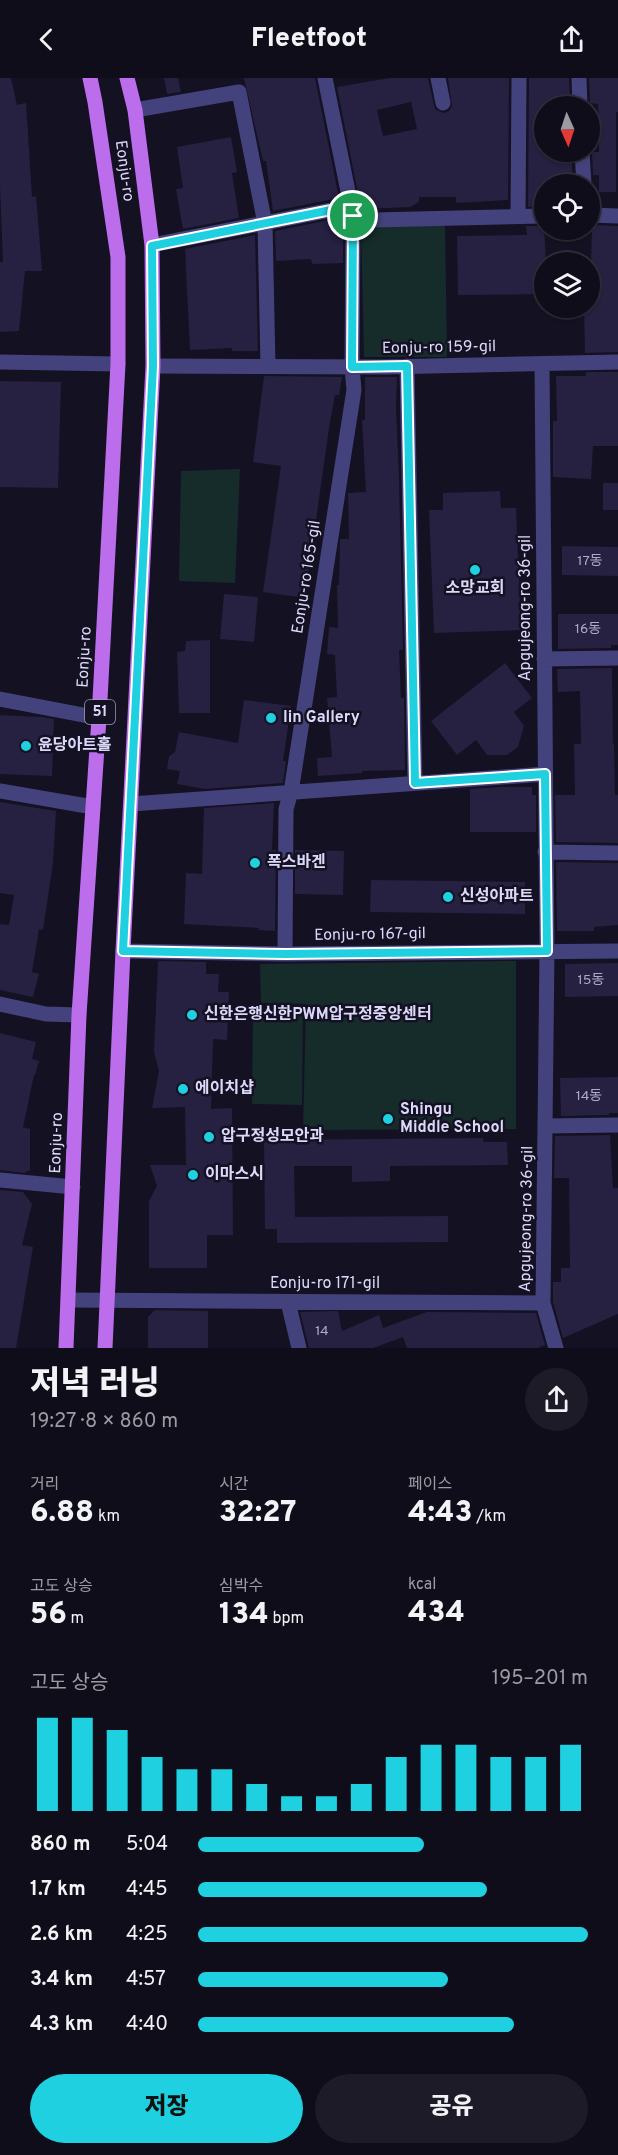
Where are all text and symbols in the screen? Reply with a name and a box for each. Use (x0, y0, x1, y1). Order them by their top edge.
text: Fleetfoot (251, 22, 367, 56)
icon: back (30, 23, 63, 56)
icon: share (555, 23, 588, 56)
north arrow (534, 96, 600, 162)
map controls (534, 96, 600, 318)
street label: Eonju-ro (110, 139, 138, 203)
button: locate (534, 174, 600, 240)
pin (327, 190, 378, 241)
icon: arrive (336, 199, 369, 232)
button: layers (534, 252, 600, 318)
street label: Eonju-ro 159-gil (382, 337, 496, 359)
street label: Eonju-ro 165-gil (288, 519, 326, 635)
street label: Apgujeong-ro 36-gil (516, 535, 536, 681)
house number: 17동 (577, 553, 603, 570)
marker: 소망교회 (468, 563, 482, 577)
place label: 소망교회 (446, 579, 504, 599)
house number: 16동 (575, 621, 601, 638)
street label: Eonju-ro (73, 626, 97, 688)
road number: 51 (85, 700, 115, 724)
place label: Iin Gallery (283, 708, 360, 728)
marker: Iin Gallery (264, 711, 278, 725)
place label: 윤당아트홀 (38, 736, 112, 756)
marker: 윤당아트홀 (19, 739, 33, 753)
place label: 폭스바겐 (267, 853, 326, 873)
marker: 폭스바겐 (248, 856, 262, 870)
place label: 신성아파트 (460, 887, 534, 907)
marker: 신성아파트 (441, 890, 455, 904)
street label: Eonju-ro 167-gil (314, 924, 426, 946)
house number: 15동 (578, 972, 605, 989)
place label: 신한은행신한PWM압구정중앙센터 (204, 1004, 432, 1025)
marker: 신한은행신한PWM압구정중앙센터 (185, 1008, 199, 1022)
place label: 에이치샵 (195, 1079, 254, 1099)
marker: 에이치샵 (176, 1082, 190, 1096)
house number: 14동 (576, 1088, 602, 1105)
place label: Shingu Middle School (400, 1100, 504, 1138)
street label: Eonju-ro (46, 1112, 68, 1174)
marker: Shingu Middle School (381, 1112, 395, 1126)
place label: 압구정성모안과 (221, 1127, 324, 1147)
marker: 압구정성모안과 (202, 1130, 216, 1144)
street label: Apgujeong-ro 36-gil (516, 1146, 538, 1292)
place label: 이마스시 (205, 1165, 264, 1185)
marker: 이마스시 (186, 1168, 200, 1182)
street label: Eonju-ro 171-gil (270, 1274, 380, 1294)
house number: 14 (315, 1323, 329, 1340)
text: 저녁 러닝 (30, 1365, 160, 1407)
button: share (525, 1368, 588, 1431)
text: 19:27 · 8 × 860 m (30, 1409, 178, 1435)
text: 거리 (30, 1475, 59, 1495)
text: 시간 (219, 1475, 248, 1495)
text: 페이스 (408, 1475, 452, 1495)
text: 6.88 (30, 1495, 94, 1532)
text: 32:27 (219, 1495, 296, 1532)
text: 4:43 (408, 1495, 472, 1532)
text: km (94, 1507, 120, 1527)
text: /km (472, 1507, 506, 1527)
text: kcal (408, 1575, 436, 1595)
text: 고도 상승 (30, 1577, 93, 1597)
text: 심박수 (219, 1577, 263, 1597)
text: 434 (408, 1595, 465, 1632)
text: 56 (30, 1597, 67, 1634)
text: 134 (219, 1597, 269, 1634)
text: m (67, 1609, 84, 1629)
text: bpm (269, 1609, 304, 1629)
text: 195–201 m (492, 1666, 588, 1692)
text: 고도 상승 (30, 1671, 108, 1697)
text: 860 m (30, 1832, 91, 1858)
text: 5:04 (126, 1832, 168, 1858)
text: 1.7 km (30, 1877, 86, 1903)
text: 4:45 (126, 1877, 168, 1903)
text: 2.6 km (30, 1922, 93, 1948)
text: 4:25 (126, 1922, 168, 1948)
text: 3.4 km (30, 1967, 93, 1993)
text: 4:57 (126, 1967, 166, 1993)
text: 4.3 km (30, 2012, 93, 2038)
text: 4:40 (126, 2012, 168, 2038)
button: 저장 (30, 2074, 303, 2143)
button: 공유 (315, 2074, 588, 2143)

